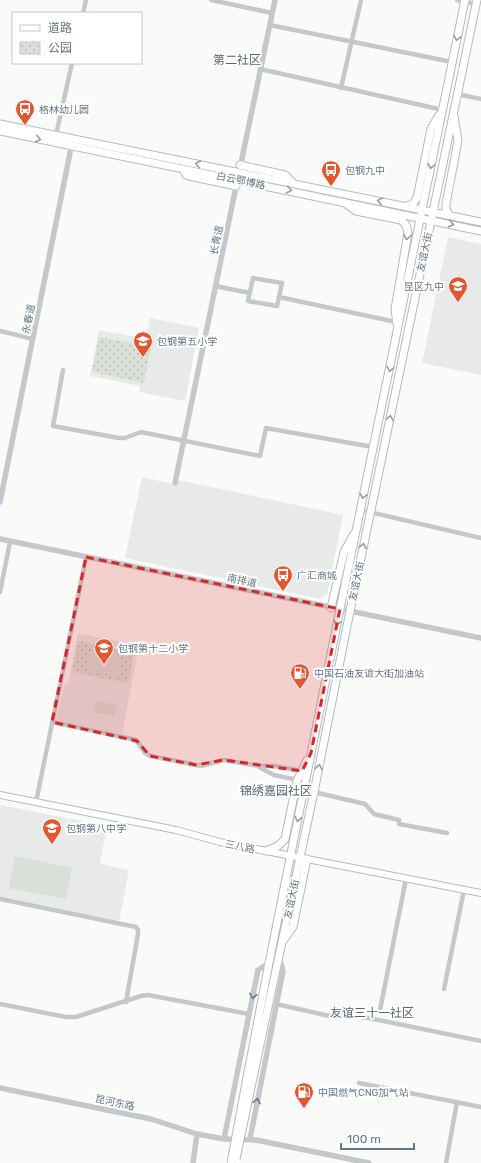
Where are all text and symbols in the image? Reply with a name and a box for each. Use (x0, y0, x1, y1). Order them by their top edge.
legend (12, 12, 142, 64)
text: 道路 (48, 21, 72, 35)
one-way arrow (453, 35, 462, 41)
text: 公园 (48, 41, 72, 55)
district label: 第二社区 (213, 53, 261, 67)
bus stop icon: 格林幼儿园 (14, 98, 36, 126)
place label: 格林幼儿园 (39, 104, 89, 116)
one-way arrow (35, 134, 41, 143)
bus stop icon: 包钢九中 (320, 159, 342, 187)
one-way arrow (195, 160, 201, 168)
one-way arrow (428, 162, 436, 169)
place label: 包钢九中 (345, 165, 385, 177)
street label: 白云鄂博路 (215, 170, 266, 192)
one-way arrow (286, 186, 292, 194)
one-way arrow (377, 198, 383, 206)
one-way arrow (447, 220, 454, 228)
street label: 长青道 (208, 224, 226, 256)
street label: 友谊大街 (415, 231, 435, 273)
one-way arrow (403, 234, 412, 240)
school or university icon: 昆区九中 (447, 275, 469, 303)
place label: 昆区九中 (404, 281, 444, 293)
street label: 永春道 (20, 303, 38, 335)
school or university icon: 包钢第五小学 (132, 330, 154, 358)
place label: 包钢第五小学 (157, 336, 217, 348)
one-way arrow (386, 365, 394, 372)
one-way arrow (385, 415, 393, 422)
one-way arrow (360, 493, 368, 499)
one-way arrow (359, 543, 367, 549)
street label: 友谊大街 (347, 560, 367, 602)
bus stop icon: 广汇商城 (272, 564, 294, 592)
place label: 广汇商城 (297, 570, 337, 582)
street label: 南排道 (226, 572, 258, 590)
one-way arrow (333, 620, 342, 626)
school or university icon: 包钢第十二小学 (93, 637, 115, 665)
place label: 包钢第十二小学 (118, 643, 188, 655)
fuel station icon: 中国石油友谊大街加油站 (289, 662, 311, 690)
place label: 中国石油友谊大街加油站 (314, 668, 424, 680)
one-way arrow (314, 764, 322, 770)
district label: 锦绣嘉园社区 (240, 784, 312, 798)
one-way arrow (294, 816, 302, 823)
school or university icon: 包钢第八中学 (41, 817, 63, 845)
place label: 包钢第八中学 (66, 823, 126, 835)
street label: 三八路 (224, 838, 256, 856)
street label: 友谊大街 (282, 878, 302, 920)
one-way arrow (249, 993, 258, 999)
district label: 友谊三十一社区 (330, 1006, 414, 1020)
fuel station icon: 中国燃气CNG加气站 (293, 1081, 315, 1109)
place label: 中国燃气CNG加气站 (318, 1087, 408, 1099)
street label: 昆河东路 (94, 1093, 136, 1113)
one-way arrow (252, 1098, 261, 1104)
scale bar (341, 1125, 414, 1151)
text: 100 m (347, 1132, 381, 1146)

